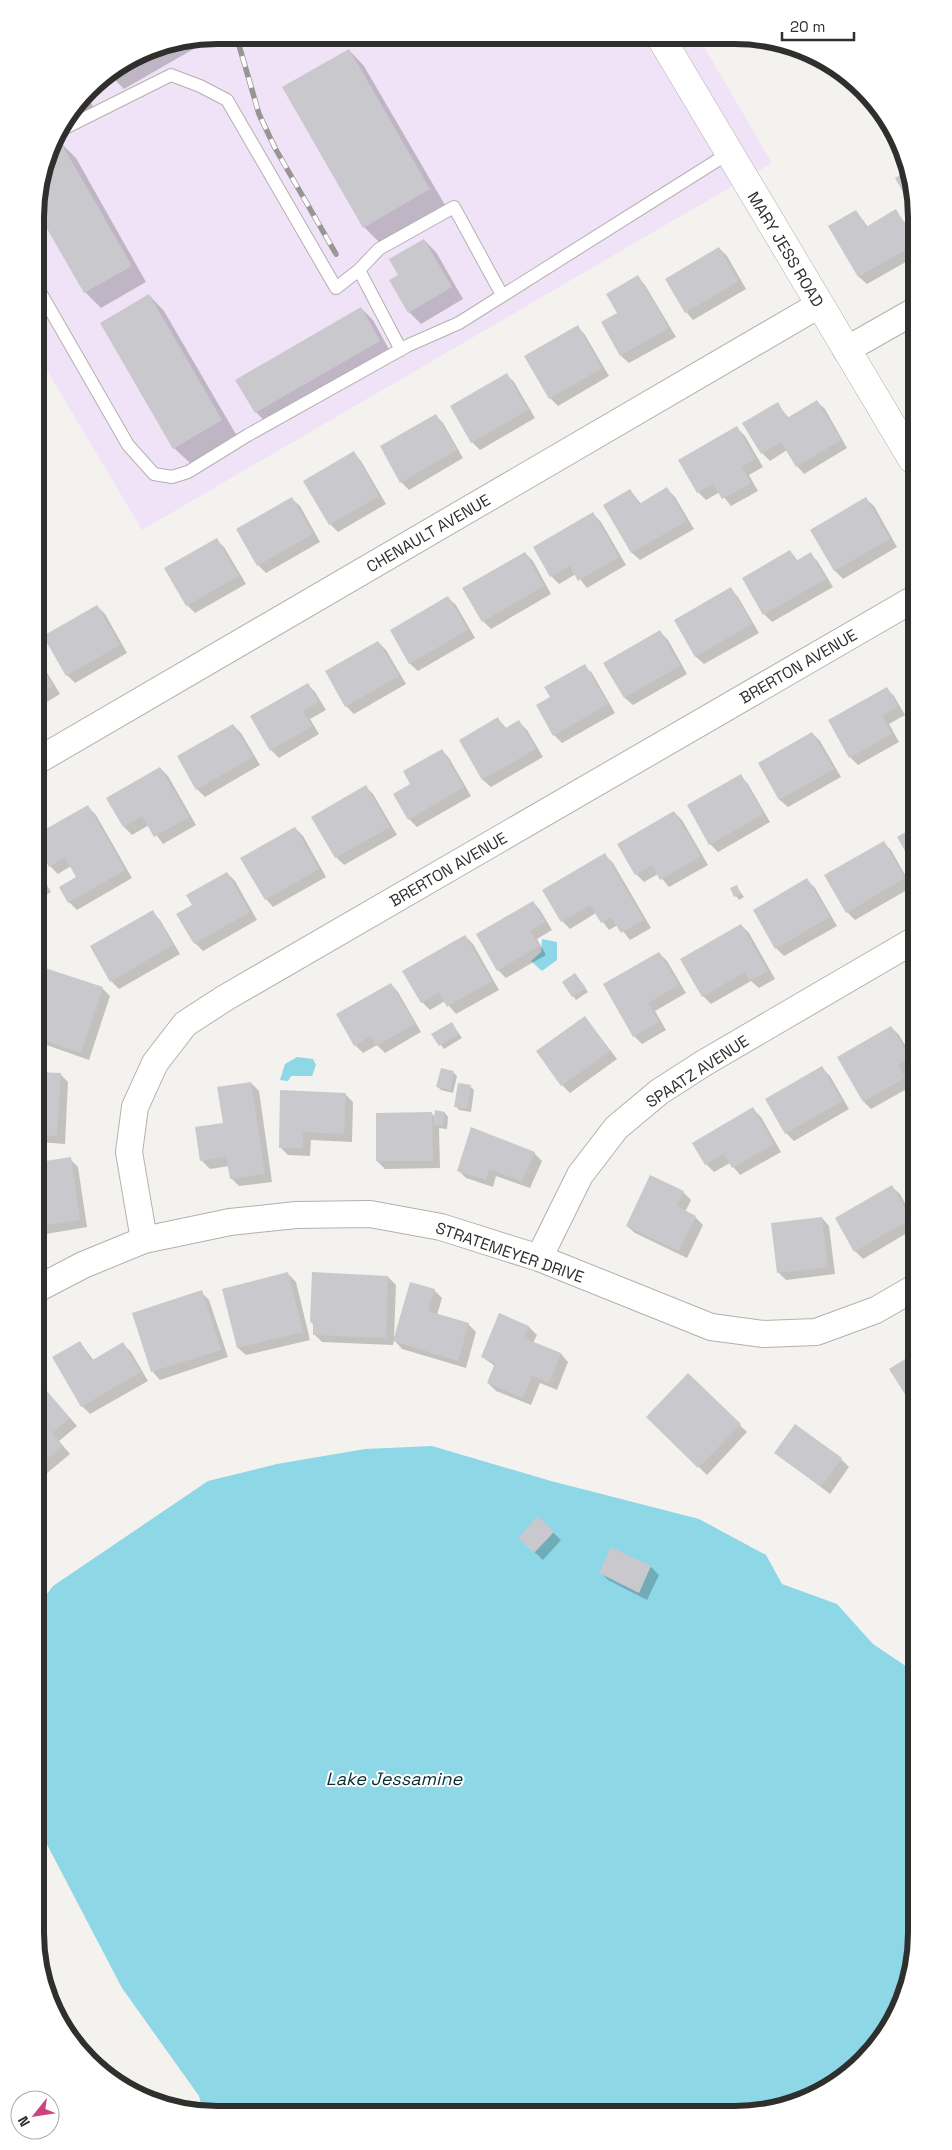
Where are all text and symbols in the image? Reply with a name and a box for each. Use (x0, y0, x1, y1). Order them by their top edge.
scale bar (782, 10, 854, 42)
text: 20 m (790, 17, 825, 36)
street label: MARY JESS ROAD (743, 188, 828, 311)
street label: CHENAULT AVENUE (363, 489, 494, 577)
street label: BRERTON AVENUE (736, 624, 861, 709)
street label: BRERTON AVENUE (386, 827, 511, 912)
street label: SPAATZ AVENUE (642, 1030, 753, 1112)
street label: STRATEMEYER DRIVE (433, 1217, 587, 1288)
water label: Lake Jessamine (326, 1767, 464, 1790)
north arrow (10, 2090, 60, 2140)
text: N (14, 2113, 34, 2130)

